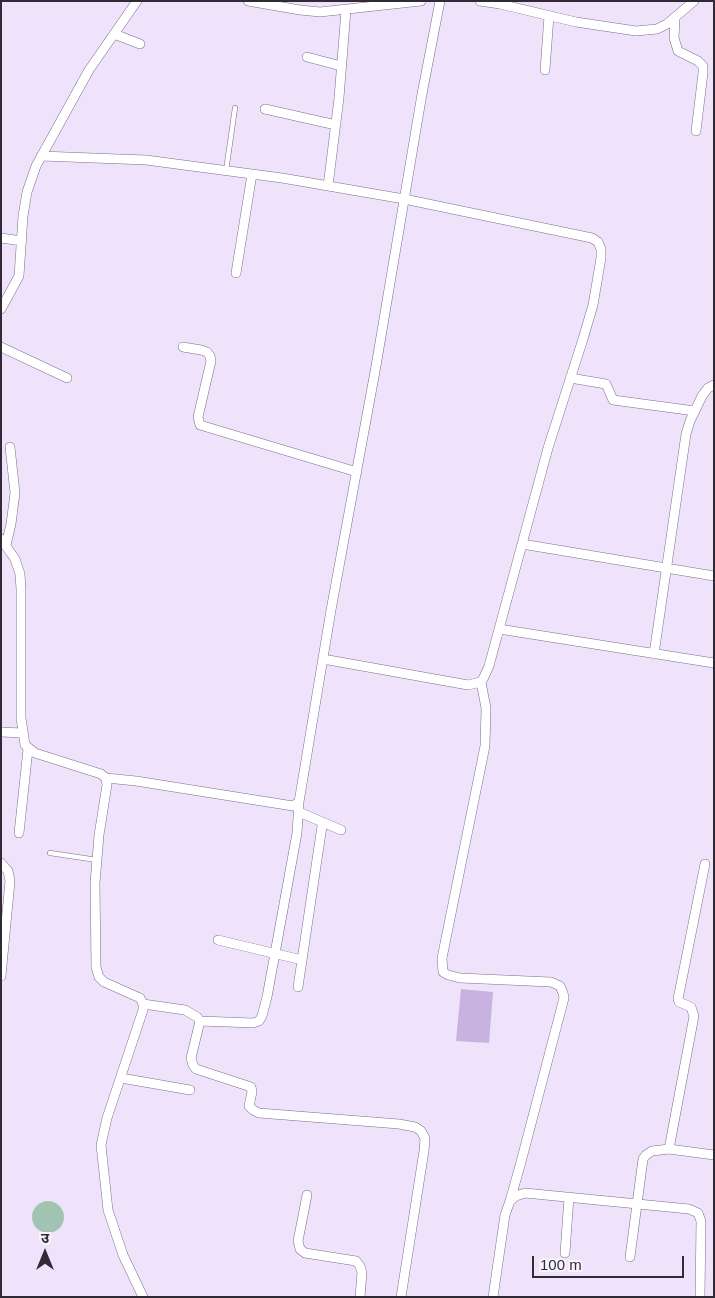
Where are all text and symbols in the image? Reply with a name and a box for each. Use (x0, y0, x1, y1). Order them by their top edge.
north arrow (20, 1228, 70, 1278)
text: उ (41, 1230, 49, 1246)
scale bar (535, 1246, 688, 1278)
text: 100 m (540, 1256, 582, 1273)

